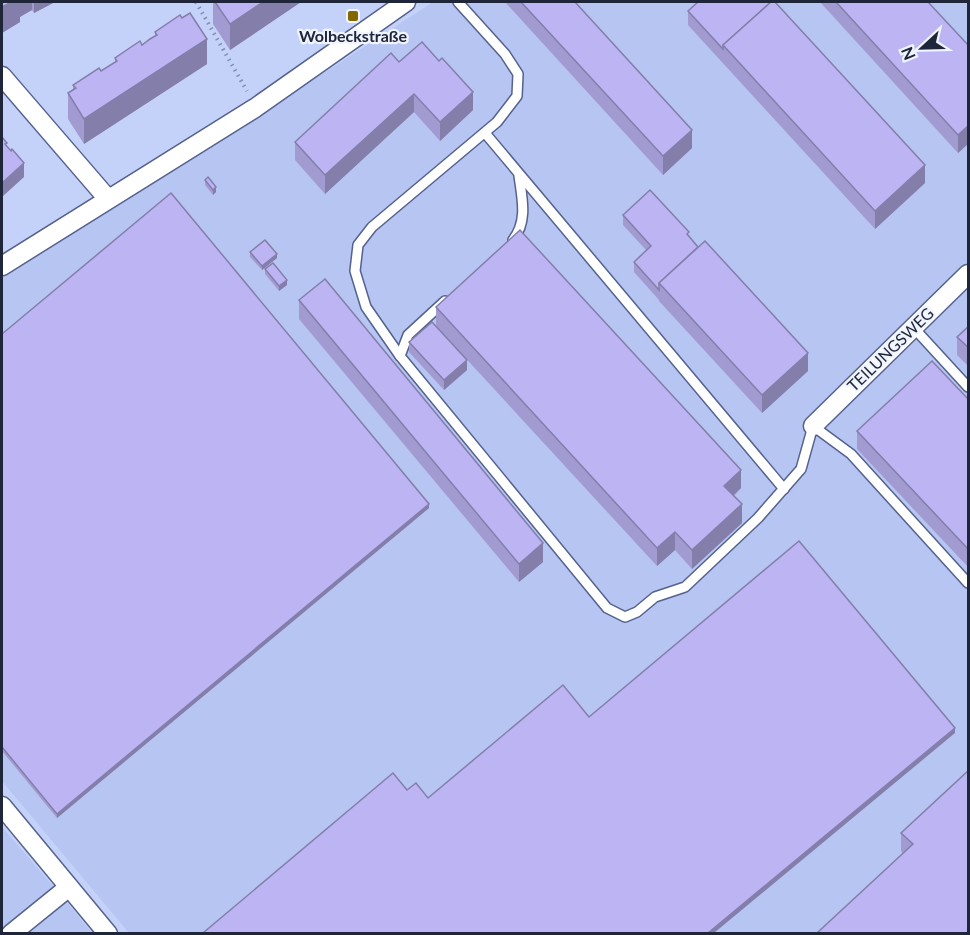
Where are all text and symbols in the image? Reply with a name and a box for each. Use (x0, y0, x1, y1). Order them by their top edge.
marker: Wolbeckstraße (346, 9, 360, 23)
north arrow (892, 18, 952, 78)
place label: Wolbeckstraße (299, 26, 407, 45)
text: N (897, 45, 919, 63)
street label: TEILUNGSWEG (843, 303, 937, 395)

